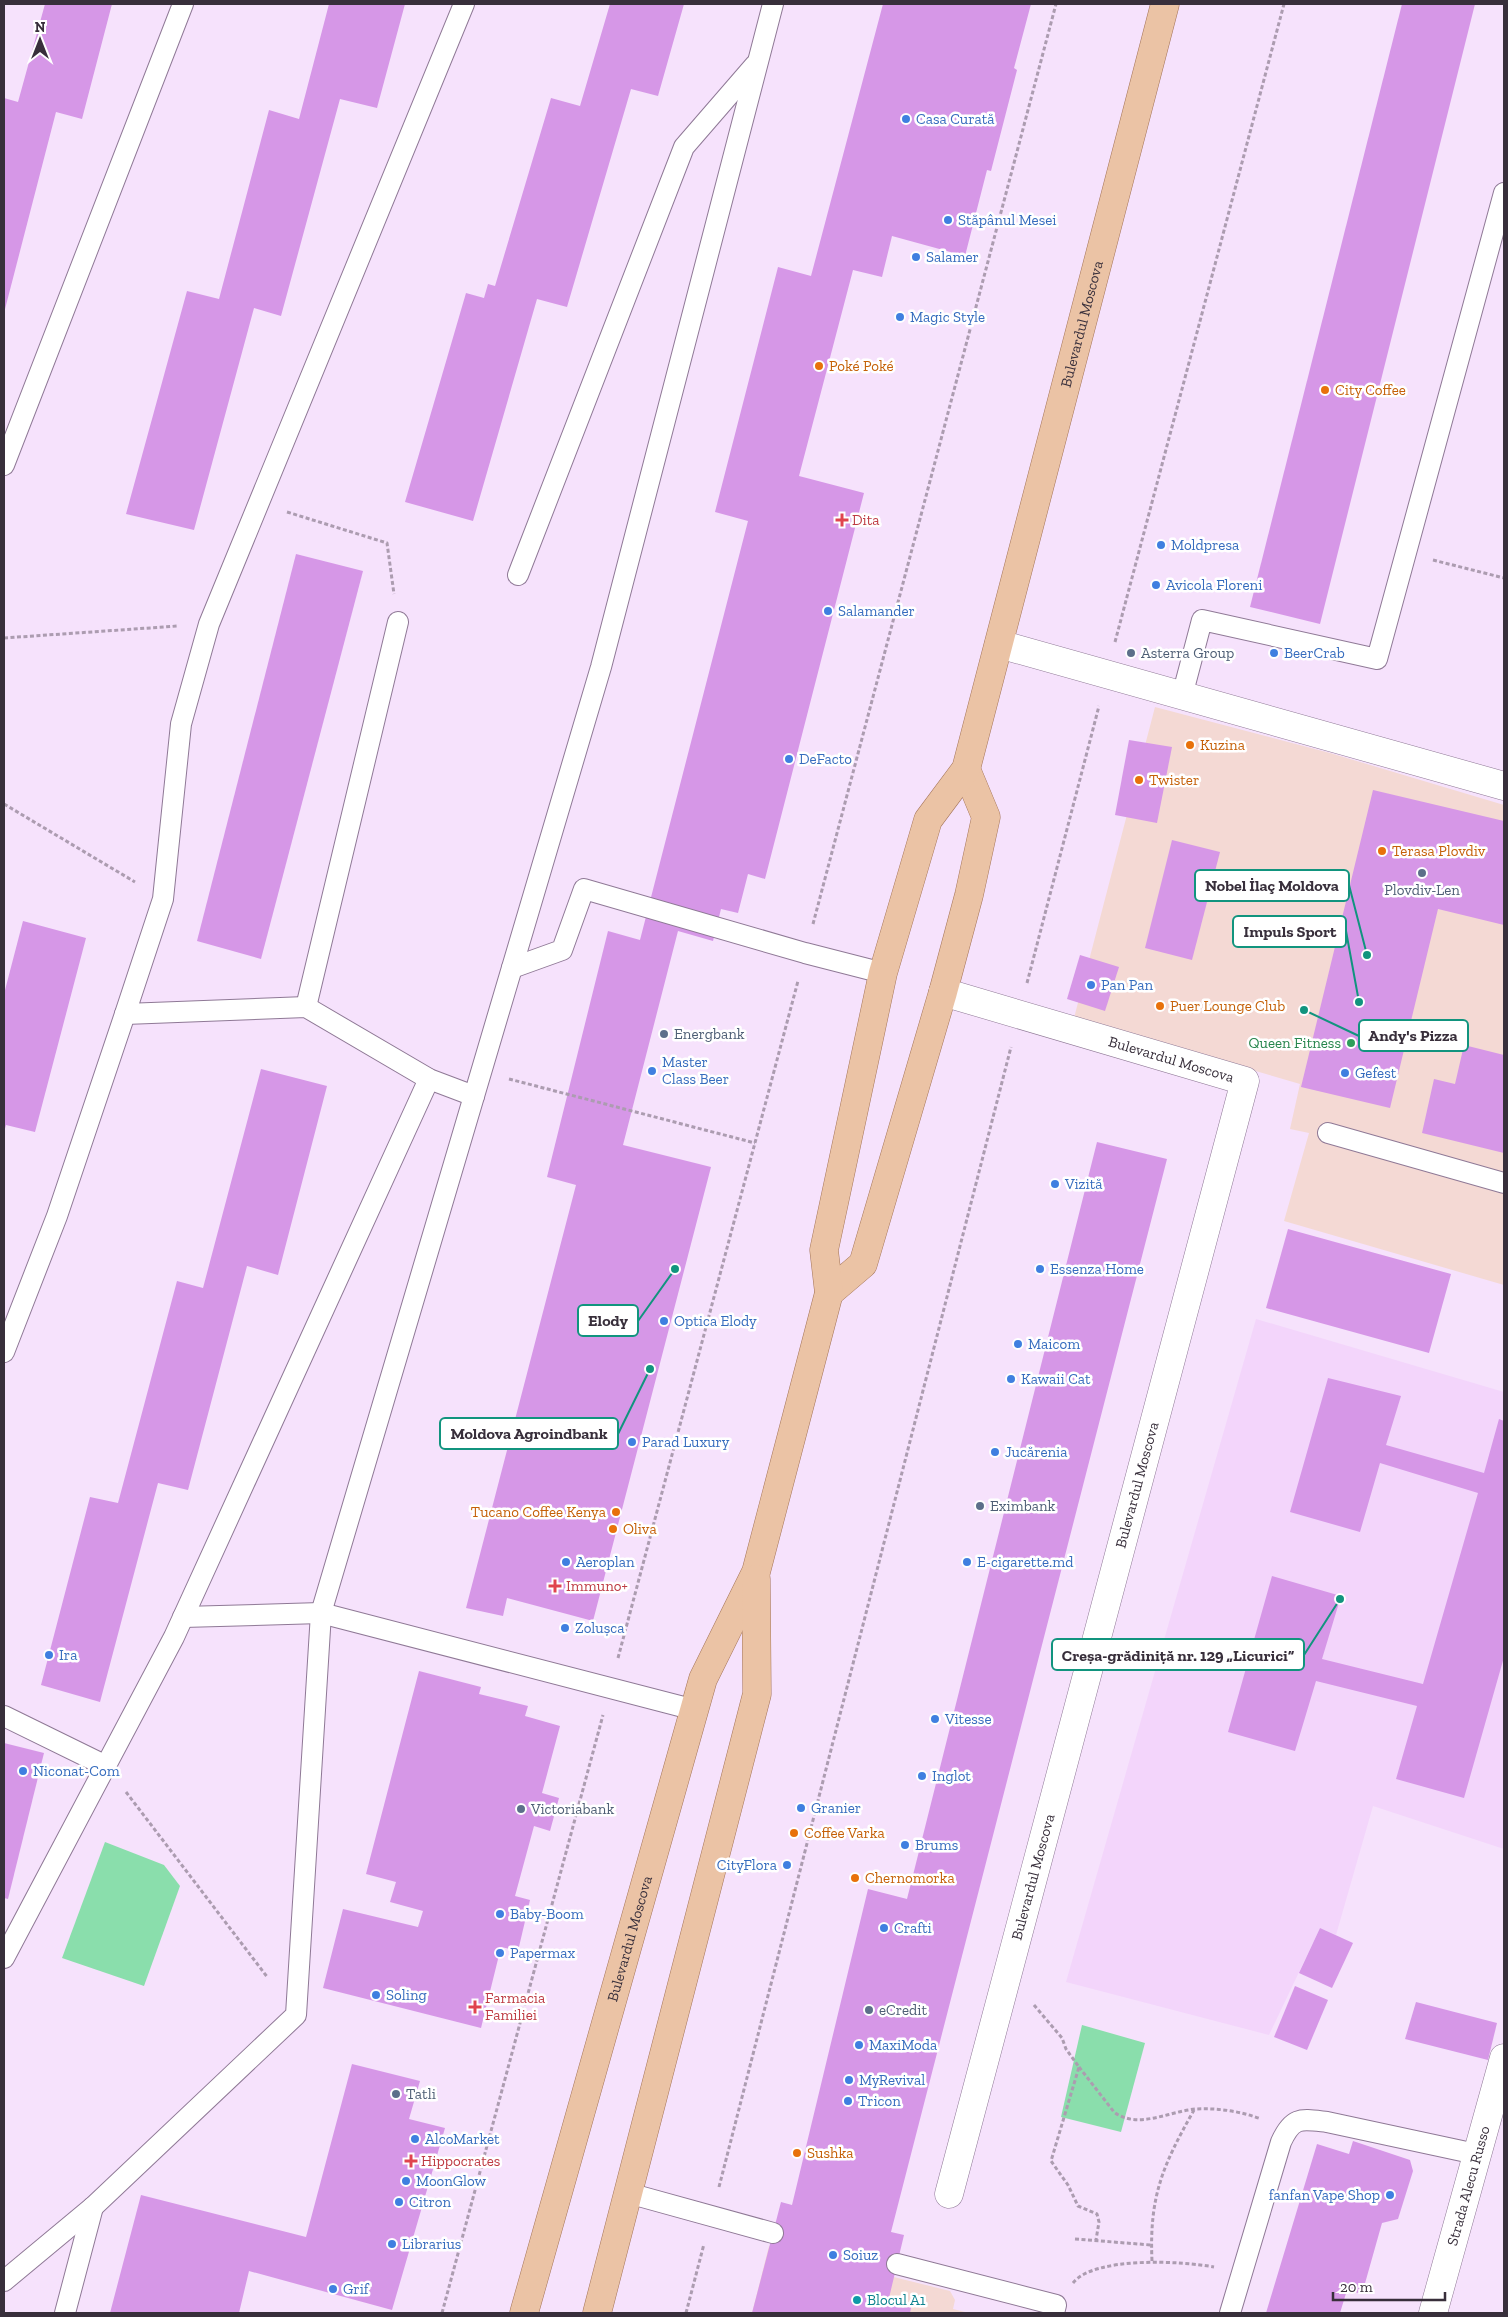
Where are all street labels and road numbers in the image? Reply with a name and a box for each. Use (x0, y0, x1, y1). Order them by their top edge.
street label: Bulevardul Moscova (1057, 259, 1107, 389)
street label: Bulevardul Moscova (1106, 1032, 1236, 1086)
street label: Bulevardul Moscova (1111, 1420, 1163, 1550)
street label: Bulevardul Moscova (1007, 1812, 1059, 1942)
street label: Bulevardul Moscova (603, 1874, 656, 2004)
street label: Strada Alecu Russo (1443, 2124, 1494, 2248)

